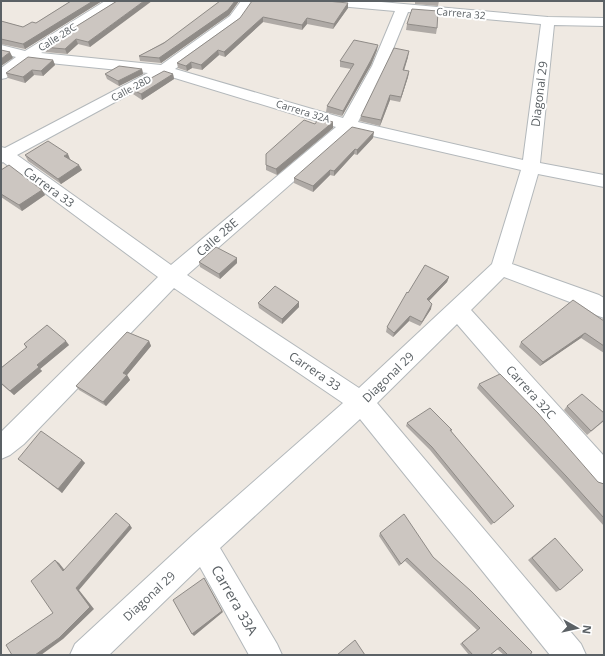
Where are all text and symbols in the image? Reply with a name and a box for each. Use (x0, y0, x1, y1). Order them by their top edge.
street label: Carrera 32 (436, 4, 486, 22)
street label: Calle 28C (35, 20, 79, 54)
street label: Diagonal 29 (527, 60, 551, 128)
street label: Calle 28D (108, 72, 154, 104)
street label: Carrera 32A (274, 96, 332, 126)
street label: Carrera 33 (20, 163, 78, 211)
street label: Calle 28E (192, 214, 242, 260)
street label: Carrera 33 (286, 347, 344, 395)
street label: Diagonal 29 (358, 348, 418, 406)
street label: Carrera 32C (502, 362, 560, 423)
street label: Carrera 33A (207, 562, 263, 639)
street label: Diagonal 29 (119, 567, 179, 625)
north arrow (557, 608, 597, 648)
text: N (579, 624, 595, 635)

